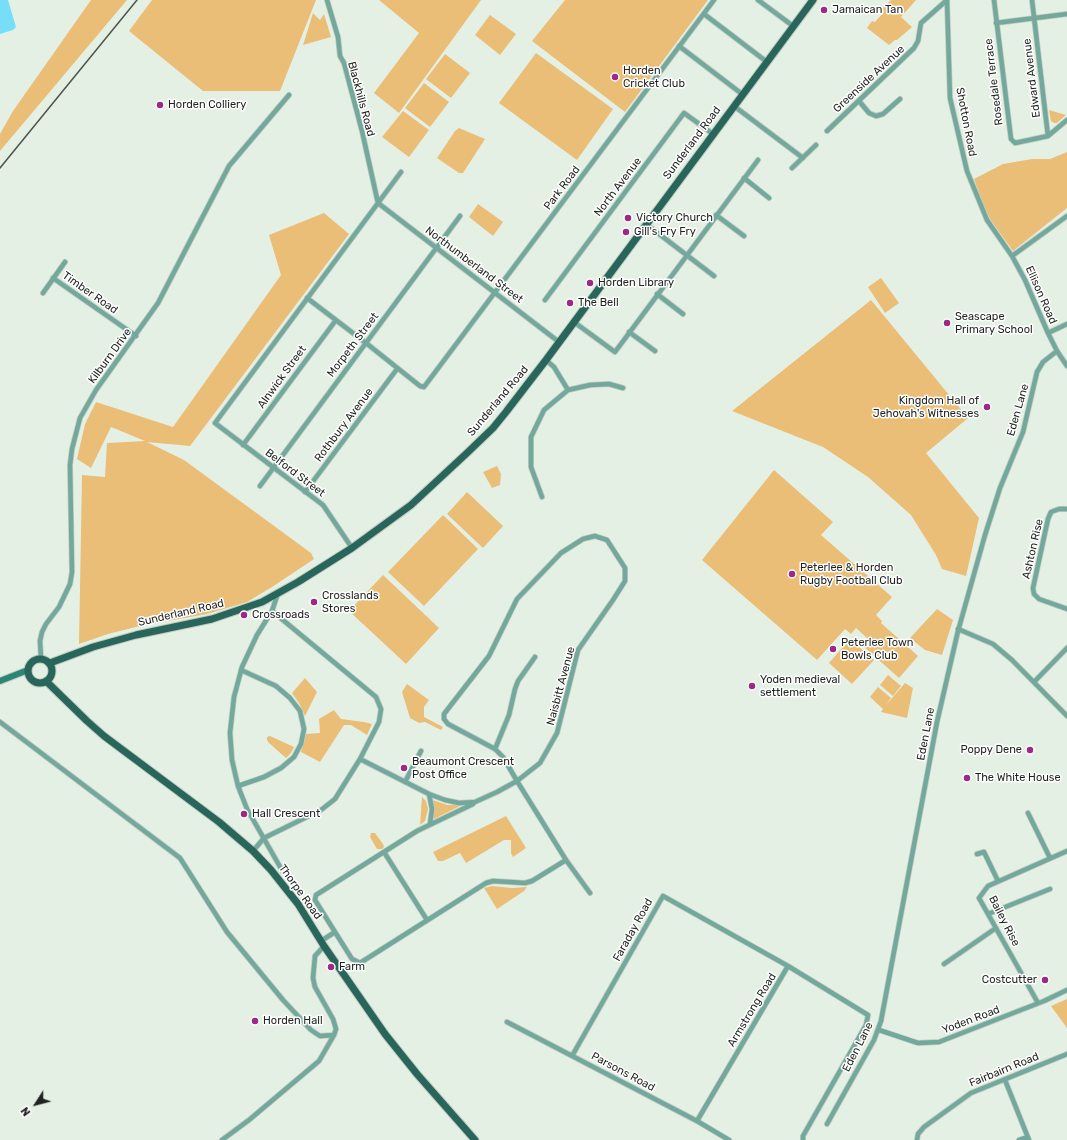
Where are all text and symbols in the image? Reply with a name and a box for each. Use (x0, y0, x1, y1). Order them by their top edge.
place label: Jamaican Tan (832, 3, 903, 17)
marker: Jamaican Tan (819, 5, 829, 15)
street label: Rosedale Terrace (982, 38, 1006, 126)
street label: Edward Avenue (1021, 38, 1043, 118)
street label: Greenside Avenue (831, 43, 907, 115)
street label: Blackhills Road (345, 60, 377, 138)
place label: Horden Cricket Club (623, 64, 685, 90)
marker: Horden Cricket Club (610, 72, 620, 82)
street label: Shotton Road (953, 86, 979, 158)
place label: Horden Colliery (168, 98, 246, 112)
marker: Horden Colliery (155, 100, 165, 110)
street label: Sunderland Road (660, 104, 724, 182)
street label: North Avenue (592, 155, 644, 219)
street label: Park Road (541, 163, 583, 213)
place label: Victory Church (636, 211, 713, 225)
marker: Victory Church (623, 213, 633, 223)
street label: Northumberland Street (423, 224, 525, 306)
place label: Gill's Fry Fry (634, 225, 696, 239)
marker: Gill's Fry Fry (621, 227, 631, 237)
street label: Ellison Road (1022, 264, 1060, 326)
street label: Timber Road (60, 269, 120, 317)
place label: Horden Library (598, 276, 674, 290)
marker: Horden Library (585, 278, 595, 288)
place label: The Bell (578, 296, 619, 310)
marker: The Bell (565, 298, 575, 308)
street label: Morpeth Street (324, 310, 382, 380)
place label: Seascape Primary School (955, 310, 1033, 336)
marker: Seascape Primary School (942, 318, 952, 328)
street label: Kilburn Drive (86, 326, 134, 386)
street label: Alnwick Street (255, 343, 309, 411)
street label: Sunderland Road (465, 363, 531, 439)
street label: Eden Lane (1004, 382, 1032, 438)
street label: Rothbury Avenue (312, 385, 376, 465)
place label: Kingdom Hall of Jehovah's Witnesses (873, 394, 979, 420)
marker: Kingdom Hall of Jehovah's Witnesses (982, 402, 992, 412)
street label: Belford Street (262, 446, 328, 500)
street label: Ashton Rise (1020, 518, 1046, 580)
place label: Peterlee & Horden Rugby Football Club (800, 561, 902, 587)
marker: Peterlee & Horden Rugby Football Club (787, 569, 797, 579)
place label: Crosslands Stores (322, 589, 378, 615)
street label: Sunderland Road (137, 597, 225, 629)
marker: Crosslands Stores (309, 597, 319, 607)
place label: Crossroads (252, 608, 310, 622)
marker: Crossroads (239, 610, 249, 620)
place label: Peterlee Town Bowls Club (841, 636, 913, 662)
marker: Peterlee Town Bowls Club (828, 644, 838, 654)
street label: Naisbitt Avenue (544, 645, 578, 727)
place label: Yoden medieval settlement (760, 673, 840, 699)
marker: Yoden medieval settlement (747, 681, 757, 691)
street label: Eden Lane (914, 706, 938, 762)
place label: Poppy Dene (960, 743, 1022, 757)
marker: Poppy Dene (1025, 745, 1035, 755)
place label: Beaumont Crescent Post Office (412, 755, 514, 781)
marker: Beaumont Crescent Post Office (399, 763, 409, 773)
place label: The White House (975, 771, 1061, 785)
marker: The White House (962, 773, 972, 783)
place label: Hall Crescent (252, 807, 320, 821)
marker: Hall Crescent (239, 809, 249, 819)
street label: Thorpe Road (276, 862, 324, 922)
street label: Bailey Rise (986, 893, 1022, 949)
street label: Faraday Road (610, 896, 656, 964)
place label: Farm (339, 960, 365, 974)
marker: Farm (326, 962, 336, 972)
street label: Armstrong Road (725, 971, 779, 1049)
place label: Costcutter (982, 973, 1037, 987)
marker: Costcutter (1040, 975, 1050, 985)
street label: Yoden Road (940, 1003, 1002, 1037)
place label: Horden Hall (263, 1014, 323, 1028)
marker: Horden Hall (250, 1016, 260, 1026)
street label: Eden Lane (840, 1020, 876, 1074)
street label: Parsons Road (589, 1050, 657, 1094)
street label: Fairbairn Road (967, 1050, 1041, 1090)
north arrow (16, 1084, 56, 1124)
text: N (18, 1104, 33, 1118)

